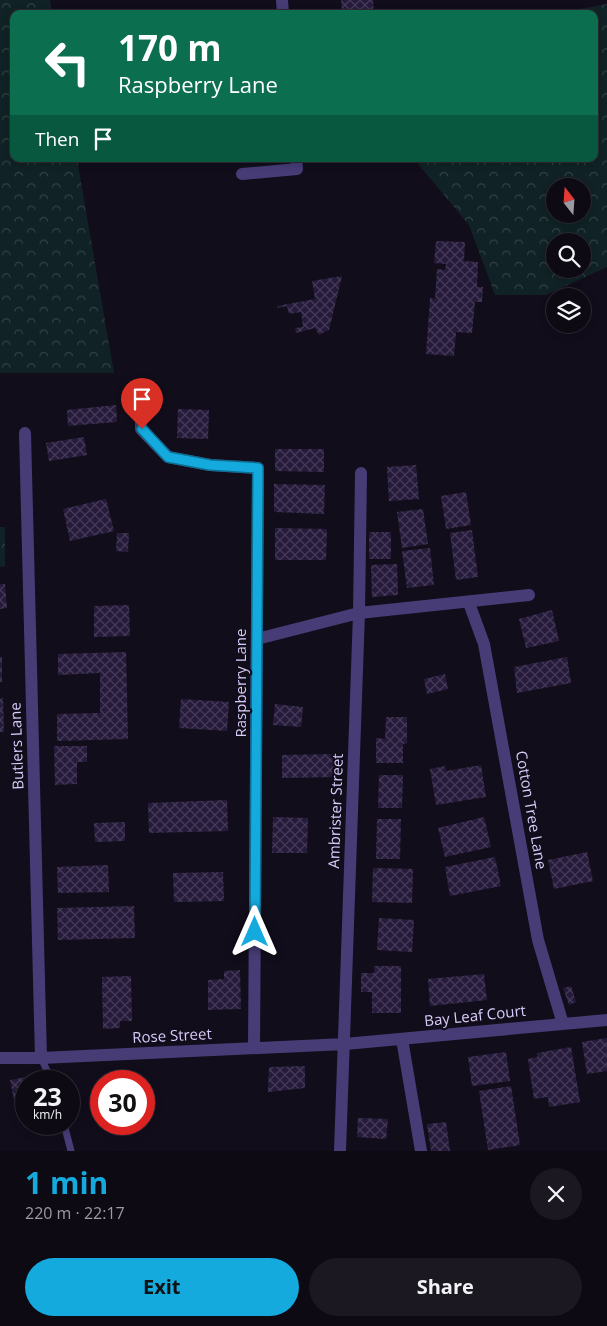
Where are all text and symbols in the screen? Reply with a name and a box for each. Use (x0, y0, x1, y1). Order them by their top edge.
text: 170 m (118, 24, 222, 71)
icon: left (35, 30, 100, 95)
text: Raspberry Lane (118, 69, 278, 99)
icon: arrive (89, 125, 117, 153)
text: Then (35, 126, 79, 152)
north arrow (546, 178, 591, 222)
map controls (546, 178, 591, 333)
button: search (546, 233, 591, 278)
button: layers (546, 288, 591, 333)
pin (121, 378, 163, 429)
icon: arrive (128, 385, 156, 413)
street label: Raspberry Lane (230, 629, 250, 737)
street label: Butlers Lane (4, 702, 28, 790)
street label: Cotton Tree Lane (512, 749, 552, 871)
street label: Ambrister Street (323, 753, 347, 869)
position arrow (228, 905, 280, 957)
street label: Bay Leaf Court (423, 1000, 527, 1030)
street label: Rose Street (132, 1023, 212, 1047)
speed limit sign: 30 (90, 1070, 155, 1135)
text: 23 (33, 1079, 62, 1113)
text: km/h (33, 1106, 62, 1123)
text: 1 min (25, 1162, 108, 1203)
button: close (530, 1168, 582, 1220)
text: 220 m · 22:17 (25, 1202, 125, 1224)
button: Exit (25, 1258, 299, 1316)
button: Share (309, 1258, 582, 1316)

